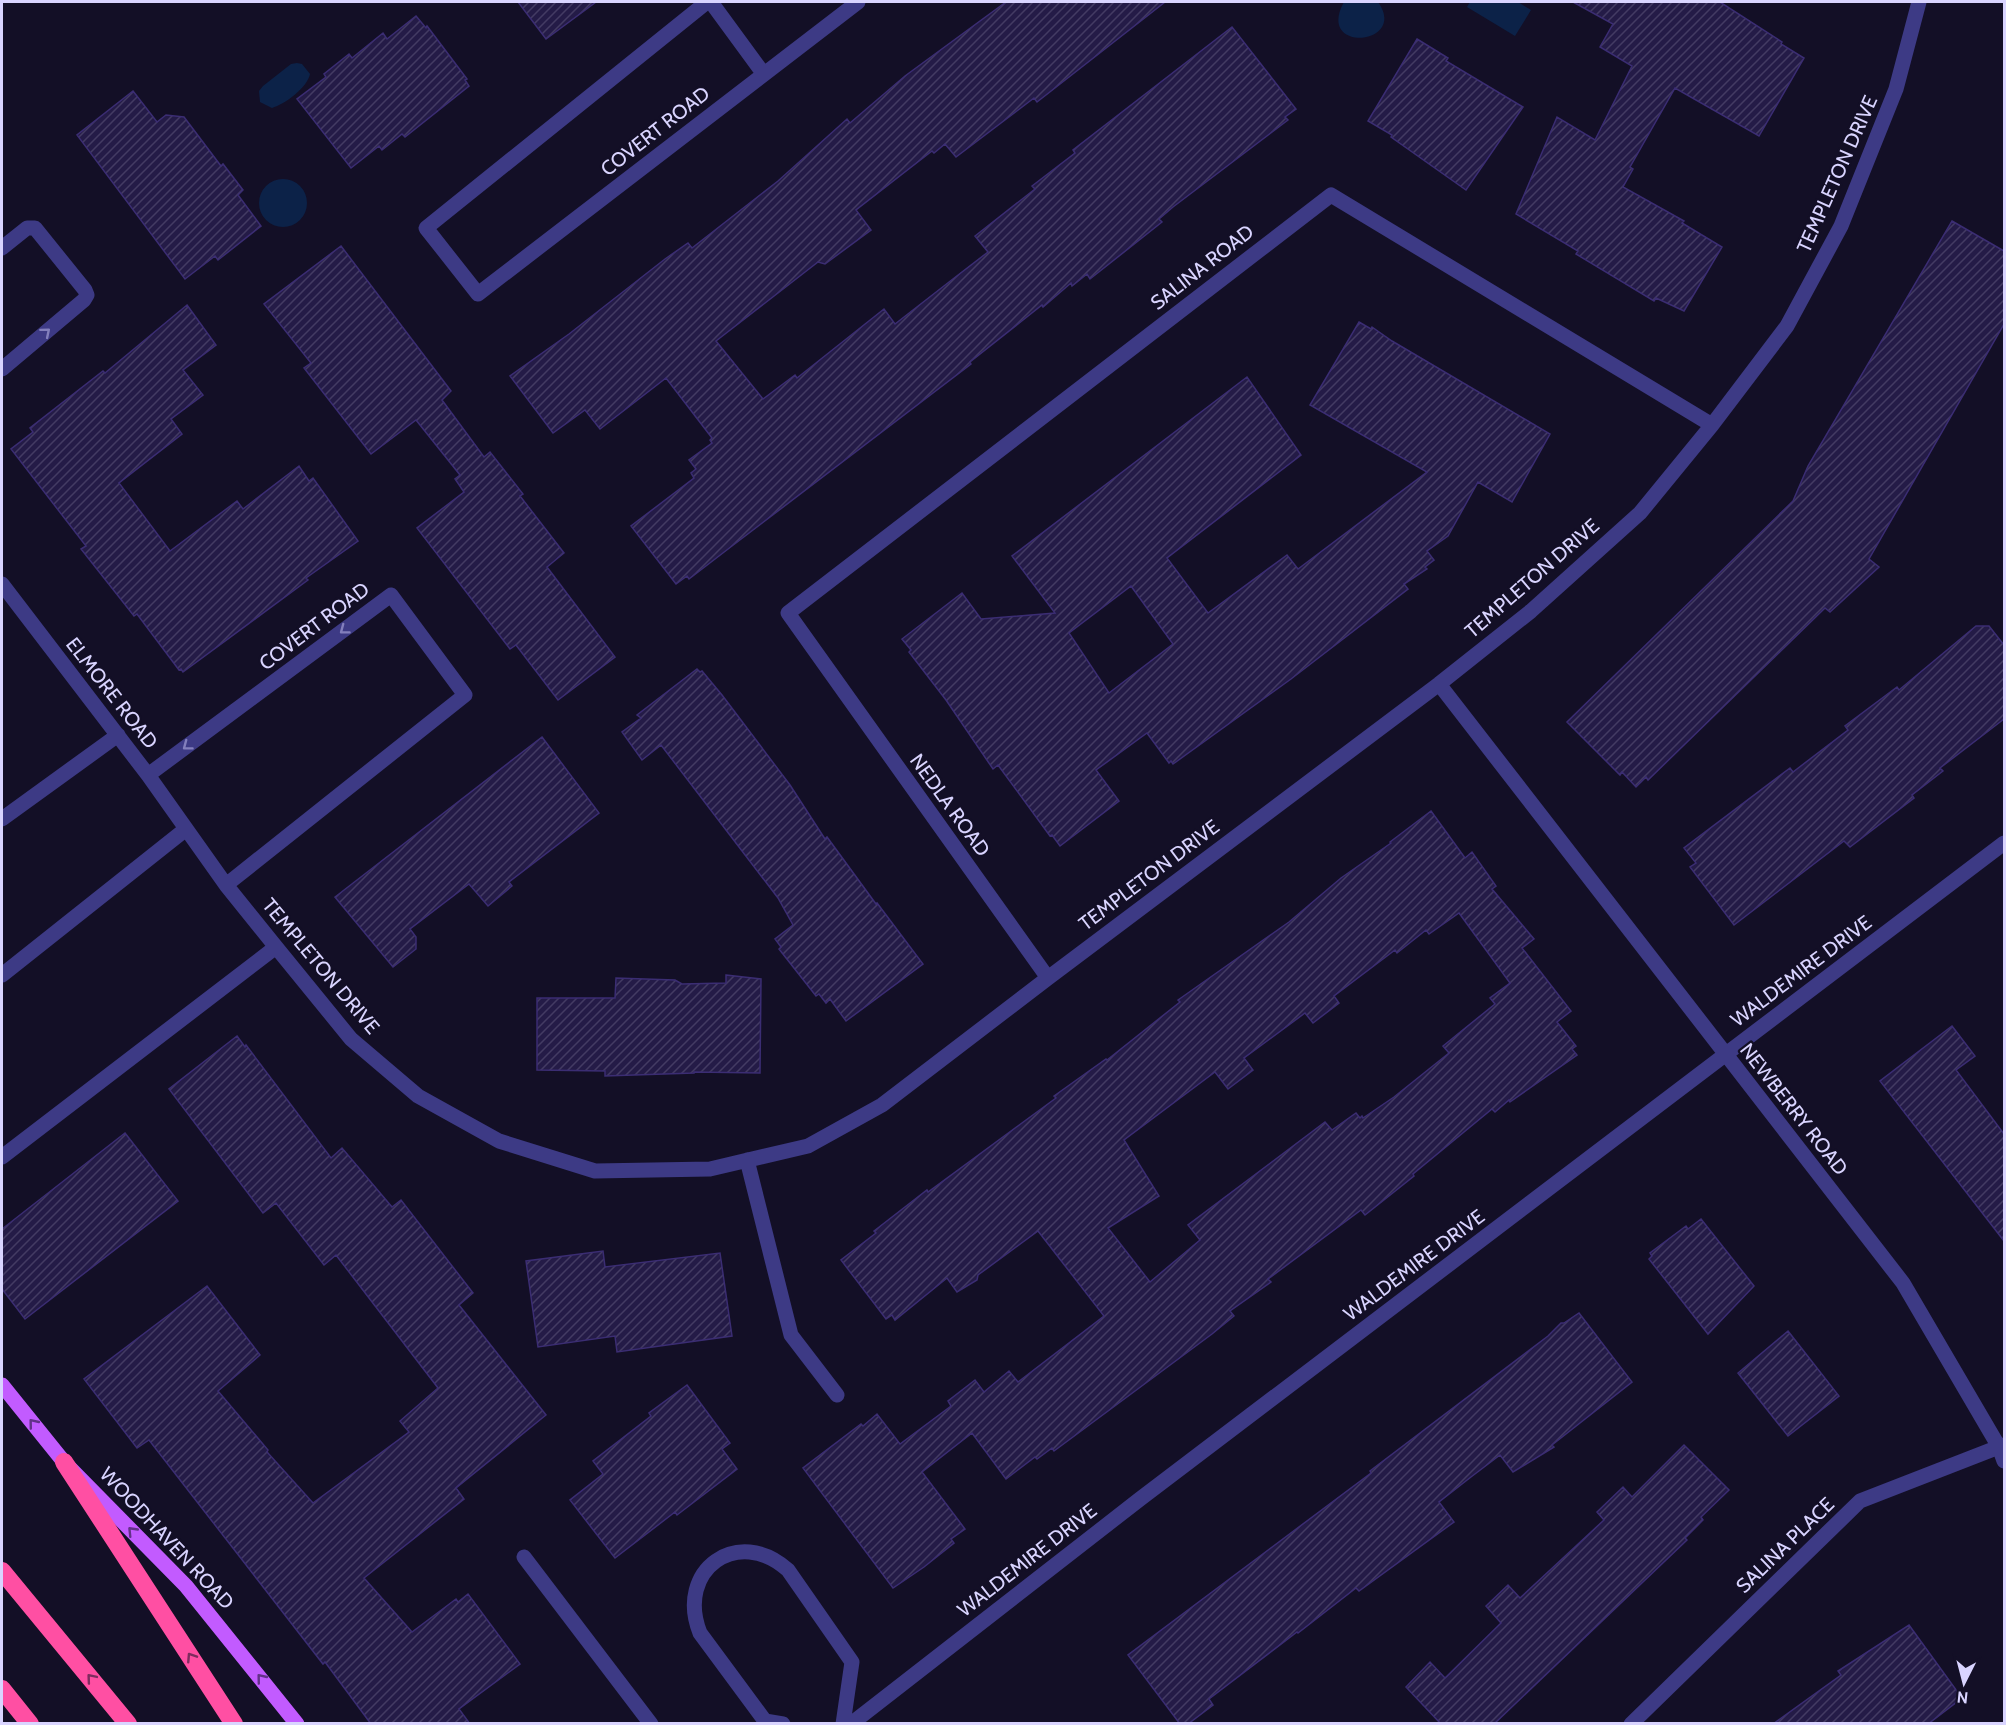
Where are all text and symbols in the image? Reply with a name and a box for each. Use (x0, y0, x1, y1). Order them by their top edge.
street label: COVERT ROAD (596, 81, 714, 181)
street label: TEMPLETON DRIVE (1792, 92, 1882, 256)
street label: SALINA ROAD (1146, 219, 1258, 315)
one-way arrow (39, 328, 50, 339)
street label: TEMPLETON DRIVE (1460, 513, 1604, 643)
street label: COVERT ROAD (254, 577, 374, 675)
one-way arrow (339, 623, 350, 634)
street label: ELMORE ROAD (61, 633, 163, 753)
one-way arrow (183, 739, 194, 750)
street label: NEDLA ROAD (905, 749, 995, 861)
street label: TEMPLETON DRIVE (1074, 814, 1224, 936)
street label: TEMPLETON DRIVE (257, 893, 385, 1039)
street label: WALDEMIRE DRIVE (1726, 910, 1876, 1032)
street label: NEWBERRY ROAD (1735, 1038, 1853, 1180)
street label: WALDEMIRE DRIVE (1339, 1204, 1489, 1326)
one-way arrow (29, 1419, 40, 1430)
street label: WOODHAVEN ROAD (95, 1462, 239, 1614)
street label: SALINA PLACE (1731, 1492, 1839, 1598)
street label: WALDEMIRE DRIVE (953, 1498, 1101, 1622)
one-way arrow (129, 1528, 140, 1539)
one-way arrow (186, 1653, 198, 1663)
north arrow (1934, 1653, 1994, 1713)
one-way arrow (87, 1674, 98, 1685)
one-way arrow (257, 1674, 268, 1685)
text: N (1956, 1687, 1969, 1707)

